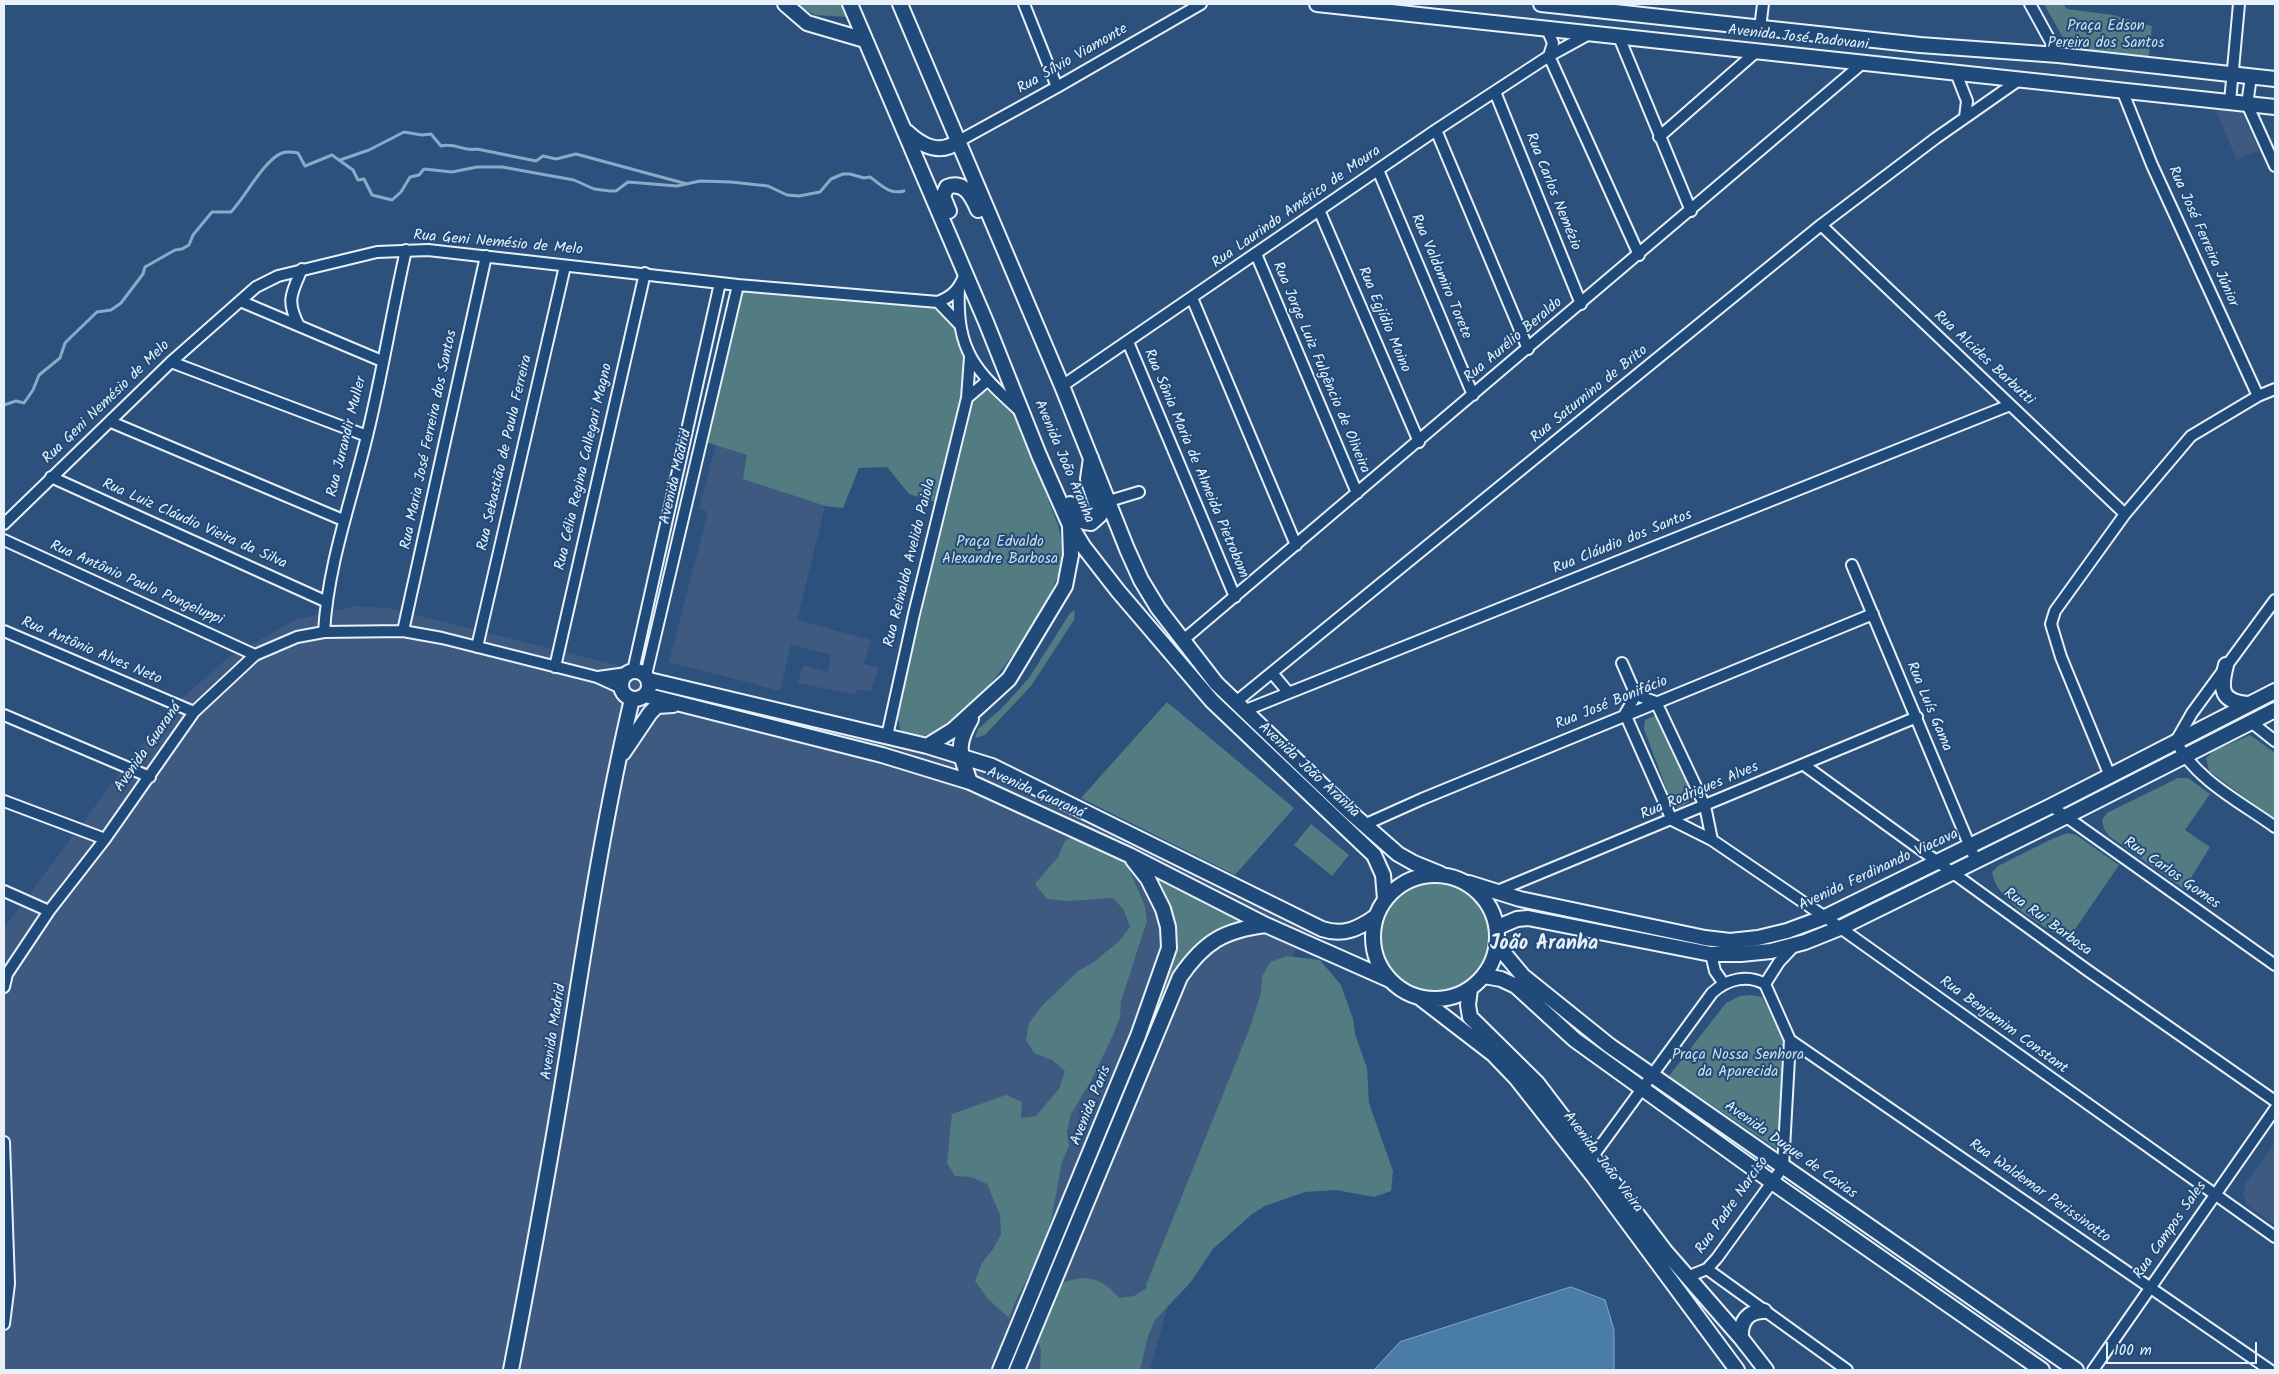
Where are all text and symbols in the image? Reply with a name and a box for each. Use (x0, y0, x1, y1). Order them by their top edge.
park label: Praça Edson Pereira dos Santos (2048, 18, 2164, 53)
street label: Rua Sílvio Viamonte (1014, 21, 1132, 99)
street label: Avenida José Padovani (1727, 23, 1869, 55)
street label: Rua Carlos Nemézio (1520, 131, 1584, 253)
street label: Rua Laurindo Américo de Moura (1209, 143, 1385, 273)
street label: Rua José Ferreira Júnior (2163, 164, 2241, 310)
street label: Rua Valdomiro Torete (1405, 212, 1475, 342)
street label: Rua Geni Nemésio de Melo (413, 228, 583, 260)
street label: Rua Jorge Luiz Fulgêncio de Oliveira (1267, 259, 1373, 477)
street label: Rua Egjídio Moino (1353, 264, 1413, 376)
street label: Rua Aurélio Beraldo (1461, 295, 1567, 387)
street label: Rua Alcides Barbutti (1929, 308, 2037, 410)
street label: Rua Maria José Ferreira dos Santos (398, 329, 462, 551)
street label: Rua Geni Nemésio de Melo (40, 337, 174, 469)
street label: Rua Saturnino de Brito (1528, 342, 1652, 448)
street label: Rua Sônia Maria de Almeida Pietrobom (1138, 347, 1252, 581)
street label: Rua Sebastião de Paula Ferreira (475, 353, 537, 553)
street label: Rua Célia Regina Callegari Magno (552, 362, 618, 572)
street label: Rua Jurandir Muller (324, 375, 372, 499)
street label: Avenida João Aranha (1029, 398, 1097, 526)
street label: Avenida Madrid (657, 428, 697, 526)
street label: Rua Luiz Cláudio Vieira da Silva (99, 476, 289, 574)
street label: Rua Reinaldo Avelido Paiola (881, 477, 941, 649)
street label: Rua Cláudio dos Santos (1551, 507, 1695, 579)
park label: Praça Edvaldo Alexandre Barbosa (942, 534, 1058, 569)
street label: Rua Antônio Paulo Pongeluppi (47, 538, 225, 630)
street label: Rua Antônio Alves Neto (18, 614, 164, 690)
street label: Rua Luís Gama (1901, 659, 1955, 755)
street label: Rua José Bonifácio (1553, 673, 1671, 735)
street label: Avenida Guaraná (112, 700, 186, 796)
street label: Avenida João Aranha (1254, 719, 1362, 823)
street label: Rua Rodrigues Alves (1638, 759, 1762, 825)
street label: Avenida Guaraná (983, 764, 1087, 824)
street label: Avenida Ferdinando Viacava (1796, 826, 1962, 916)
street label: Rua Carlos Gomes (2119, 834, 2223, 914)
street label: Rua Rui Barbosa (2000, 885, 2094, 961)
district label: João Aranha (1490, 934, 1598, 958)
street label: Rua Benjamim Constant (1935, 973, 2071, 1079)
street label: Avenida Madrid (539, 983, 571, 1081)
park label: Praça Nossa Senhora da Aparecida (1672, 1047, 1804, 1082)
street label: Avenida Paris (1068, 1063, 1116, 1149)
street label: Avenida Duque de Caxias (1720, 1098, 1860, 1204)
street label: Avenida João Vieira (1558, 1109, 1646, 1217)
street label: Rua Waldemar Perissinotto (1965, 1136, 2113, 1248)
street label: Rua Padre Narciso (1693, 1154, 1773, 1258)
street label: Rua Campos Sales (2131, 1179, 2211, 1283)
scale bar (2109, 1332, 2260, 1364)
text: 100 m (2114, 1339, 2152, 1363)

